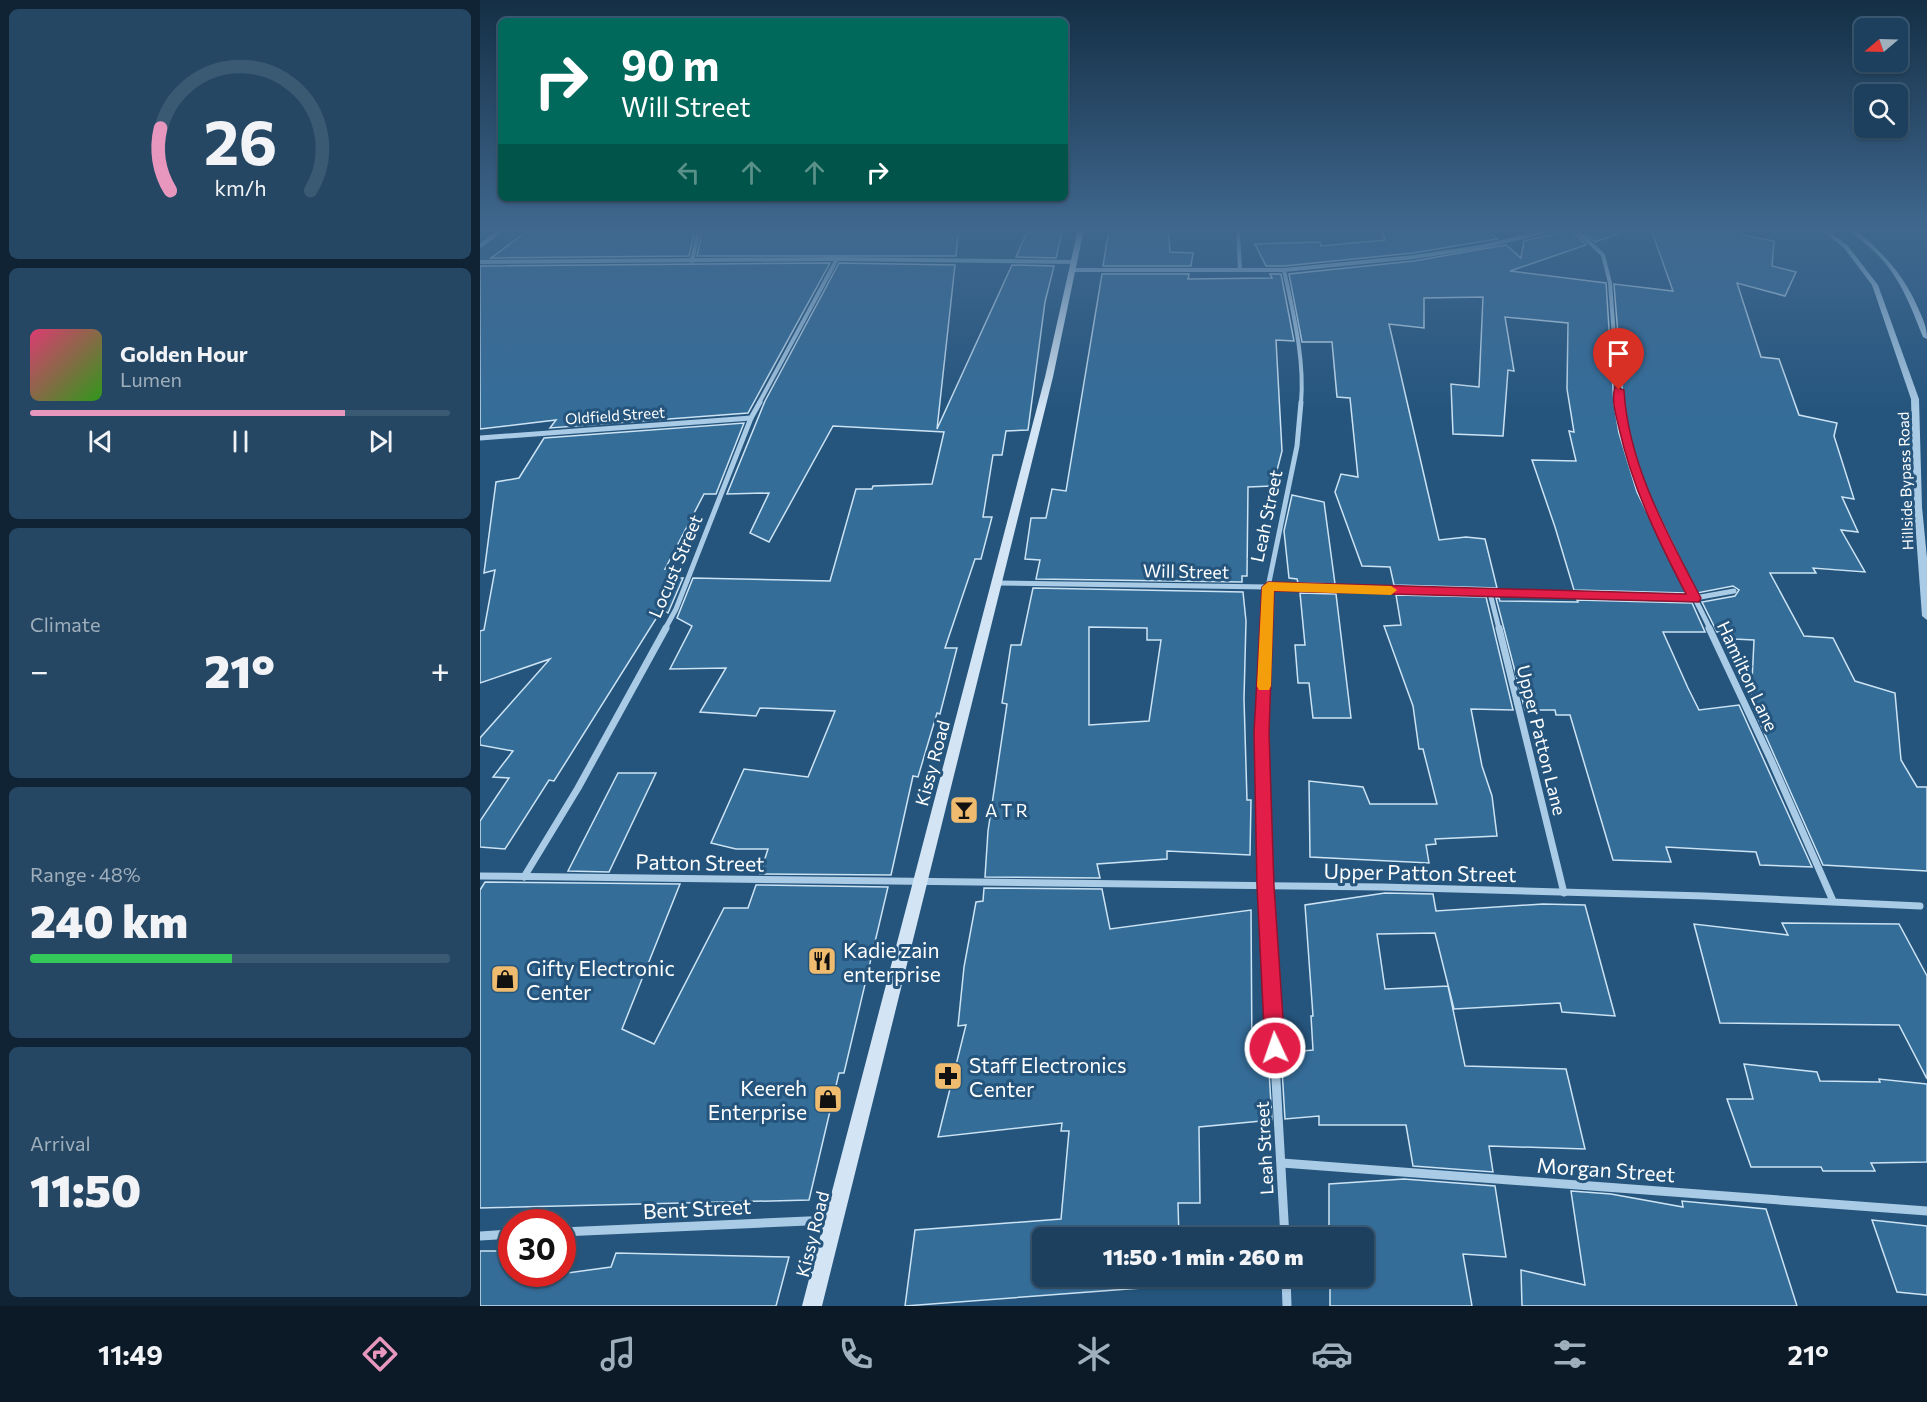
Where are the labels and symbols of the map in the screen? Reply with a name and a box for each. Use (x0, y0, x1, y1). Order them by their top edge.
north arrow (1854, 18, 1908, 72)
pin (1593, 328, 1644, 390)
street label: Oldfield Street (564, 403, 666, 427)
street label: Hillside Bypass Road (1894, 411, 1916, 551)
street label: Leah Street (1245, 468, 1287, 564)
street label: Locust Street (643, 511, 707, 621)
street label: Will Street (1143, 559, 1229, 583)
street label: Hamilton Lane (1713, 617, 1783, 735)
street label: Upper Patton Lane (1513, 663, 1571, 817)
street label: Kissy Road (910, 718, 954, 808)
bar icon: A T R (948, 794, 980, 826)
place label: A T R (985, 799, 1028, 821)
street label: Patton Street (635, 848, 765, 876)
street label: Upper Patton Street (1323, 858, 1517, 886)
place label: Kadie zain enterprise (843, 937, 941, 986)
restaurant icon: Kadie zain enterprise (806, 945, 838, 977)
place label: Gifty Electronic Center (526, 955, 675, 1004)
shop icon: Gifty Electronic Center (489, 963, 521, 995)
position arrow (1243, 1016, 1307, 1080)
place label: Staff Electronics Center (969, 1052, 1127, 1101)
pharmacy icon: Staff Electronics Center (932, 1060, 964, 1092)
place label: Keereh Enterprise (708, 1075, 807, 1124)
shop icon: Keereh Enterprise (812, 1083, 844, 1115)
street label: Leah Street (1251, 1101, 1277, 1195)
street label: Morgan Street (1536, 1152, 1676, 1186)
street label: Kissy Road (791, 1189, 833, 1279)
street label: Bent Street (642, 1193, 752, 1223)
speed limit sign: 30 (498, 1209, 576, 1287)

